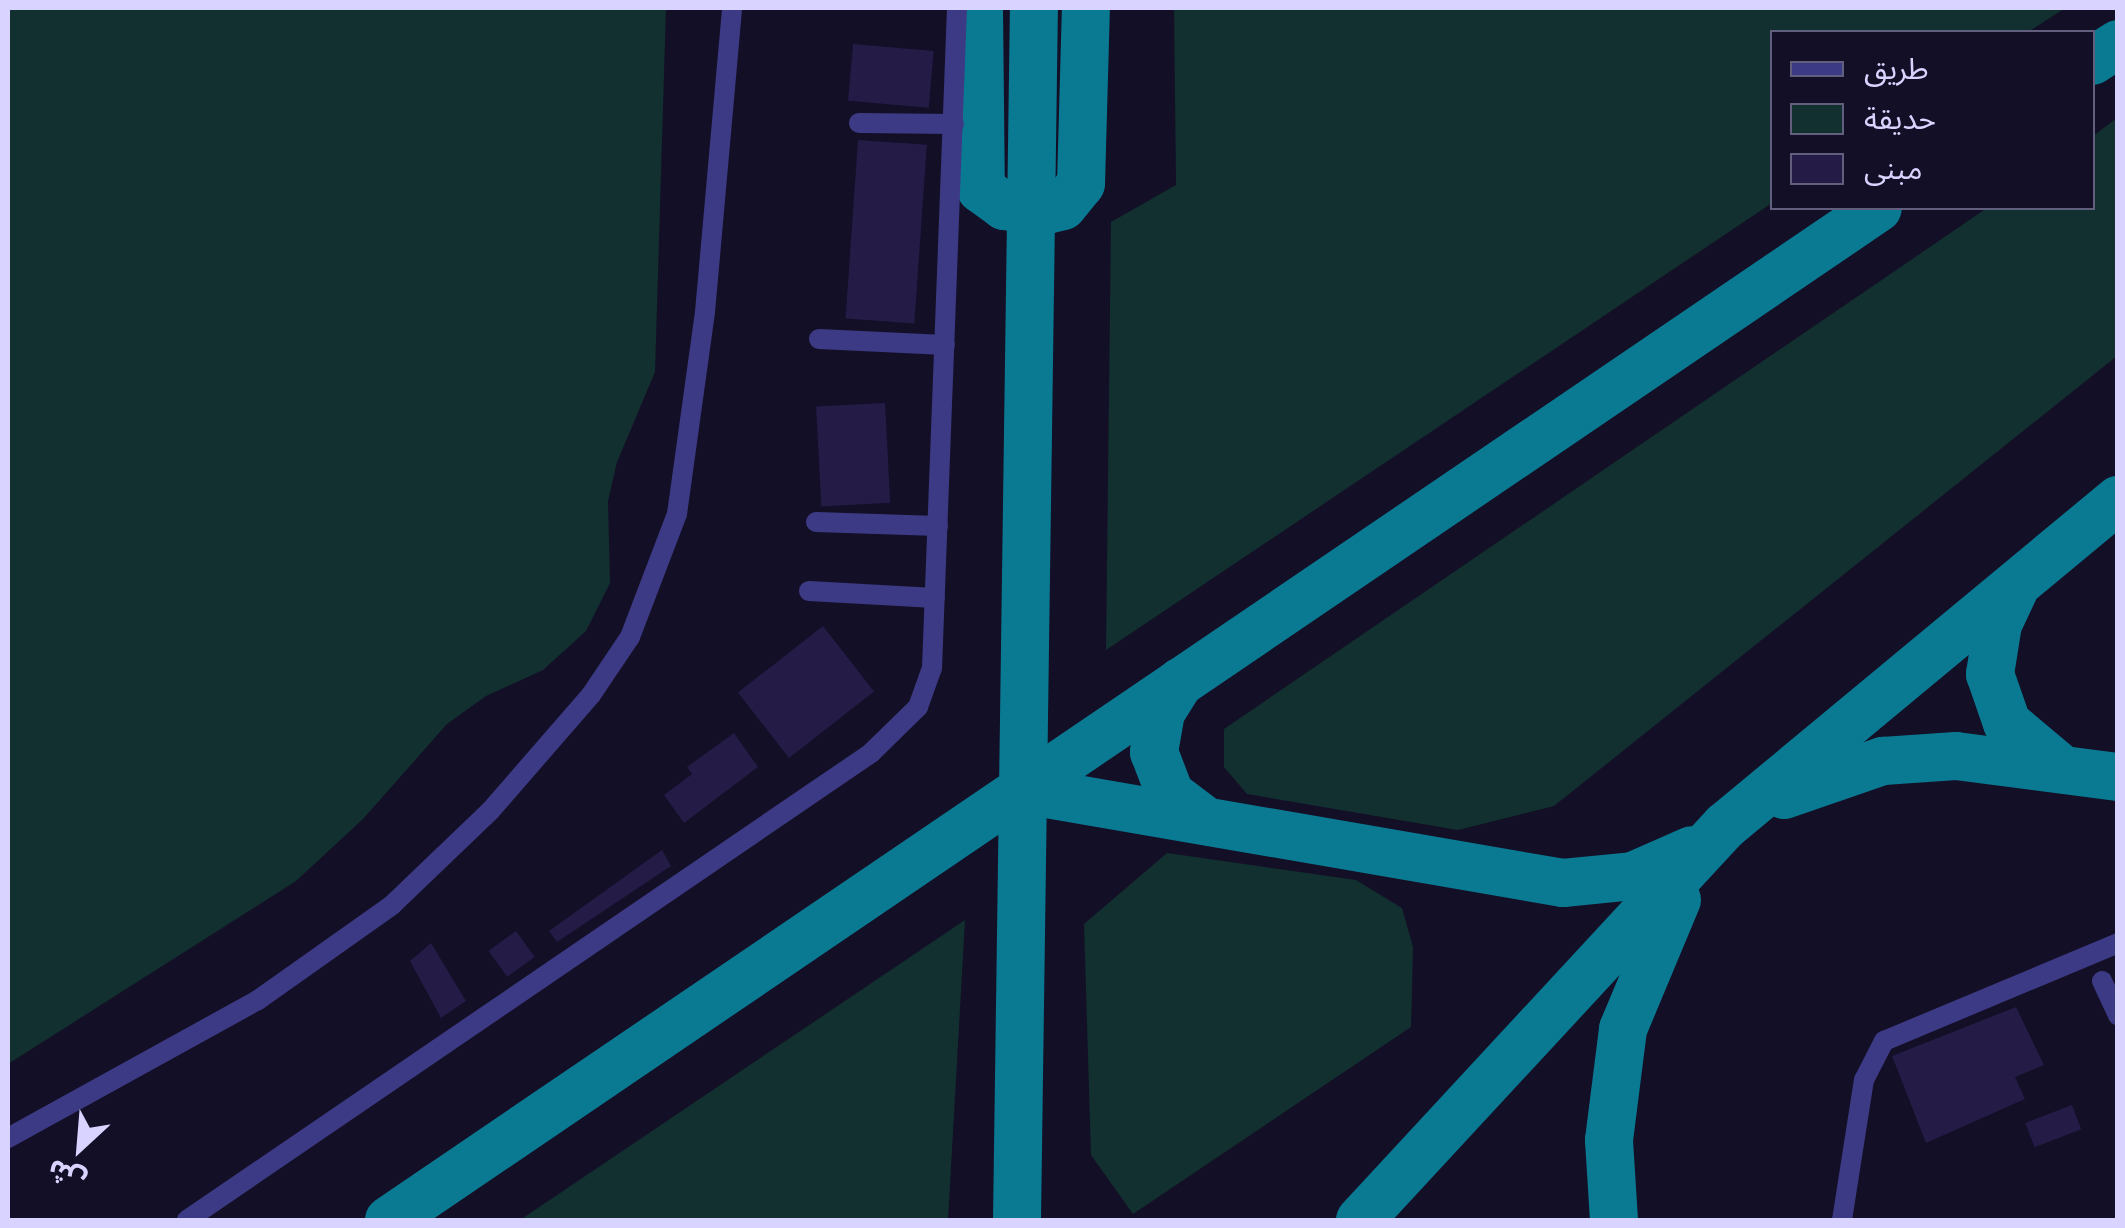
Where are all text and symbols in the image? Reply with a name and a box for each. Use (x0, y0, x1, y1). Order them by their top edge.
legend (1770, 30, 2095, 210)
text: طريق (1864, 51, 1929, 87)
text: حديقة (1864, 101, 1936, 137)
text: مبنى (1864, 151, 1922, 187)
north arrow (30, 1098, 130, 1198)
text: ش (42, 1152, 91, 1199)

